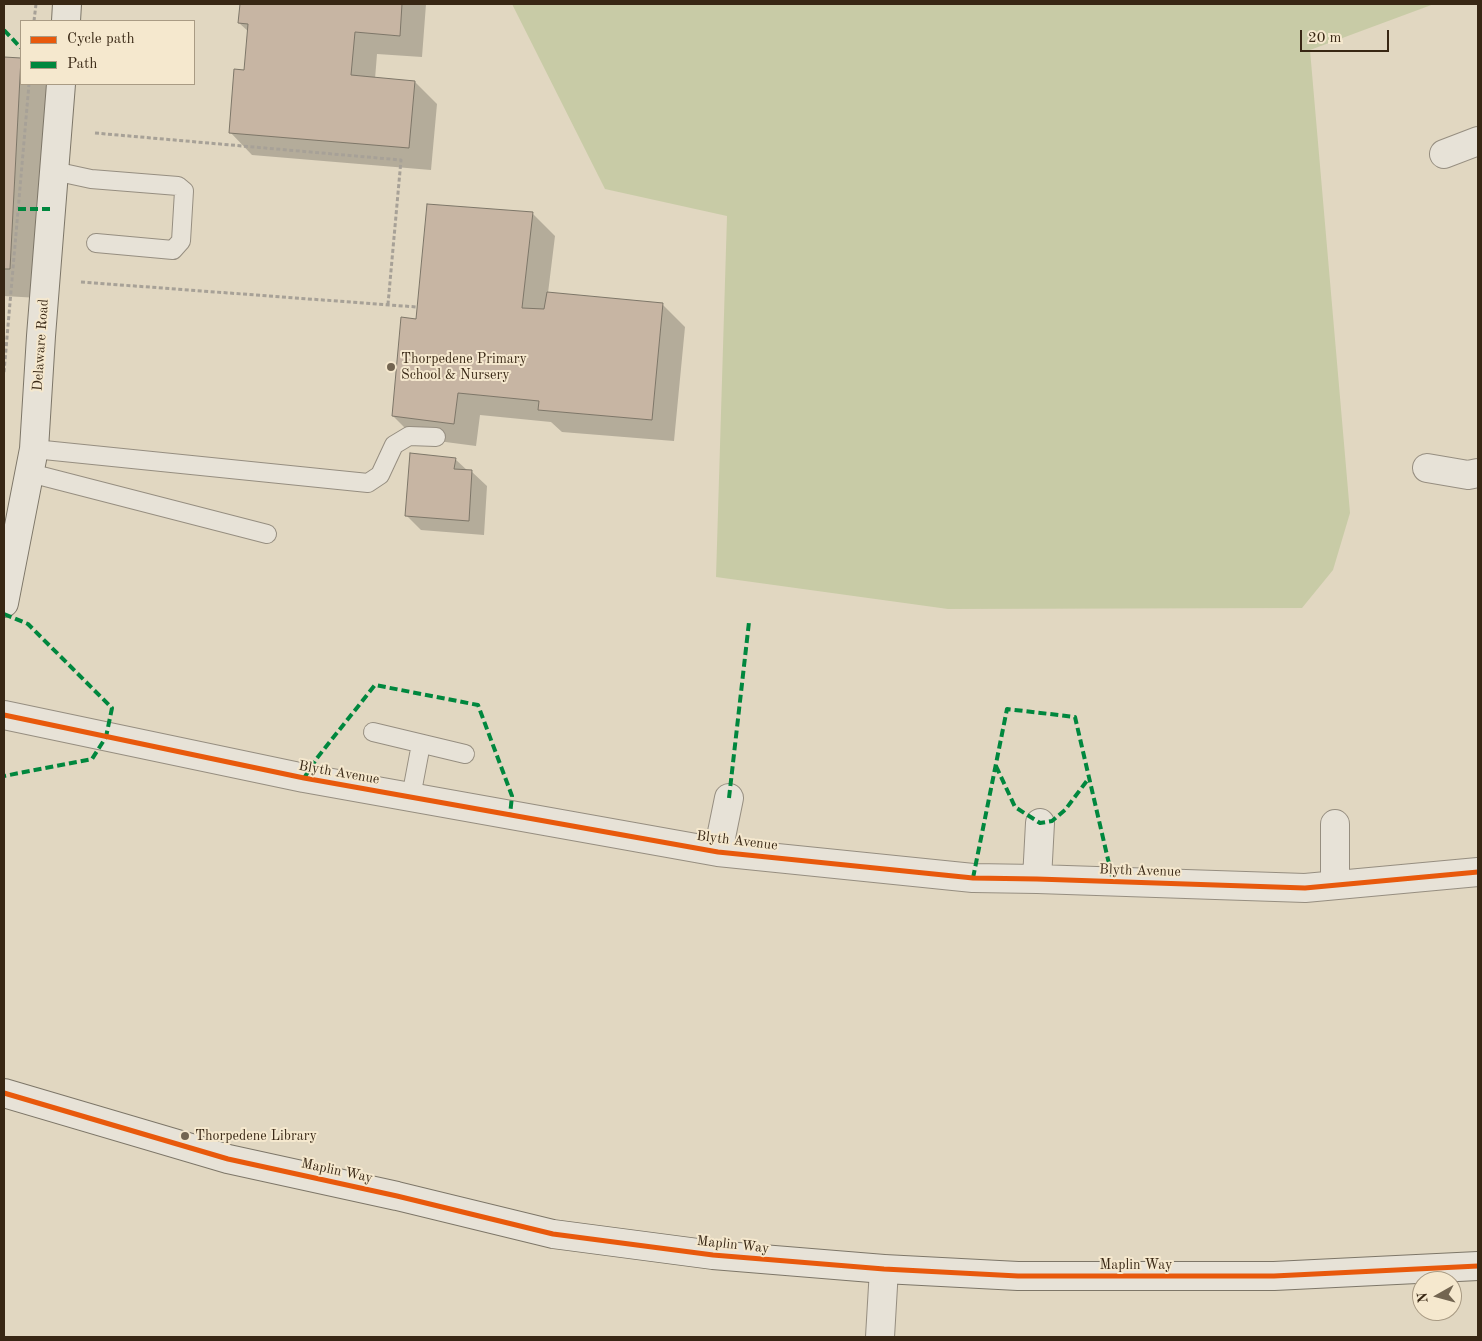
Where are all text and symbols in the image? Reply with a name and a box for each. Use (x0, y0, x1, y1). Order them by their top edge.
legend (20, 20, 195, 85)
scale bar (1302, 20, 1391, 52)
text: 20 m (1308, 31, 1342, 46)
text: Cycle path (67, 32, 135, 47)
text: Path (67, 57, 97, 72)
street label: Delaware Road (29, 298, 53, 392)
place label: Thorpedene Primary School & Nursery (401, 351, 527, 384)
marker: Thorpedene Primary School & Nursery (385, 361, 397, 373)
street label: Blyth Avenue (297, 758, 381, 788)
street label: Blyth Avenue (695, 828, 779, 854)
street label: Blyth Avenue (1099, 861, 1181, 881)
place label: Thorpedene Library (195, 1128, 317, 1144)
marker: Thorpedene Library (179, 1130, 191, 1142)
street label: Maplin Way (300, 1155, 374, 1187)
street label: Maplin Way (696, 1233, 770, 1257)
street label: Maplin Way (1100, 1257, 1172, 1273)
north arrow (1412, 1271, 1462, 1321)
text: N (1416, 1292, 1431, 1304)

